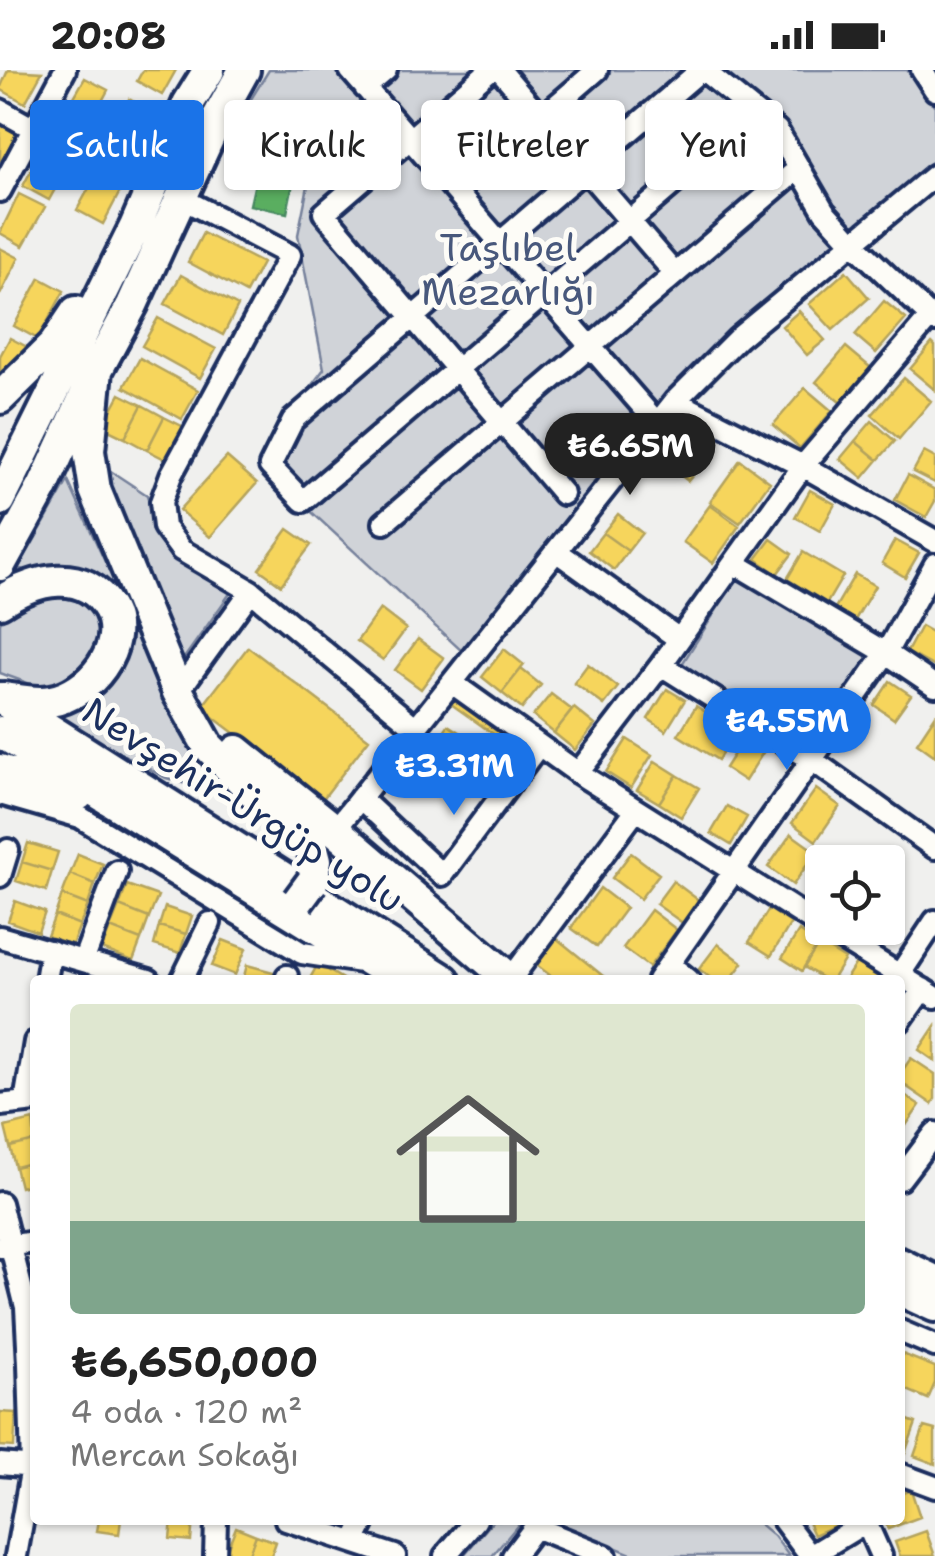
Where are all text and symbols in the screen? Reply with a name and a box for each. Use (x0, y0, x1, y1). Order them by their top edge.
text: 20:08 (50, 10, 167, 61)
chip: Satılık (30, 100, 204, 190)
chip: Kiralık (224, 100, 401, 190)
chip: Filtreler (421, 100, 625, 190)
chip: Yeni (645, 100, 783, 190)
park label: Taşlıbel Mezarlığı (421, 222, 595, 317)
pin: ₺6.65M (549, 413, 711, 498)
text: ₺6.65M (566, 424, 694, 467)
street label: Nevşehir-Ürgüp yolu (73, 685, 414, 924)
pin: ₺4.55M (706, 688, 868, 773)
text: ₺4.55M (725, 699, 849, 742)
pin: ₺3.31M (373, 733, 535, 818)
text: ₺3.31M (394, 744, 514, 787)
map controls (805, 845, 905, 945)
button: locate (805, 845, 905, 945)
icon: home (378, 1069, 558, 1249)
text: ₺6,650,000 (70, 1334, 318, 1390)
text: 4 oda · 120 m² (70, 1390, 302, 1433)
text: Mercan Sokağı (70, 1433, 299, 1476)

